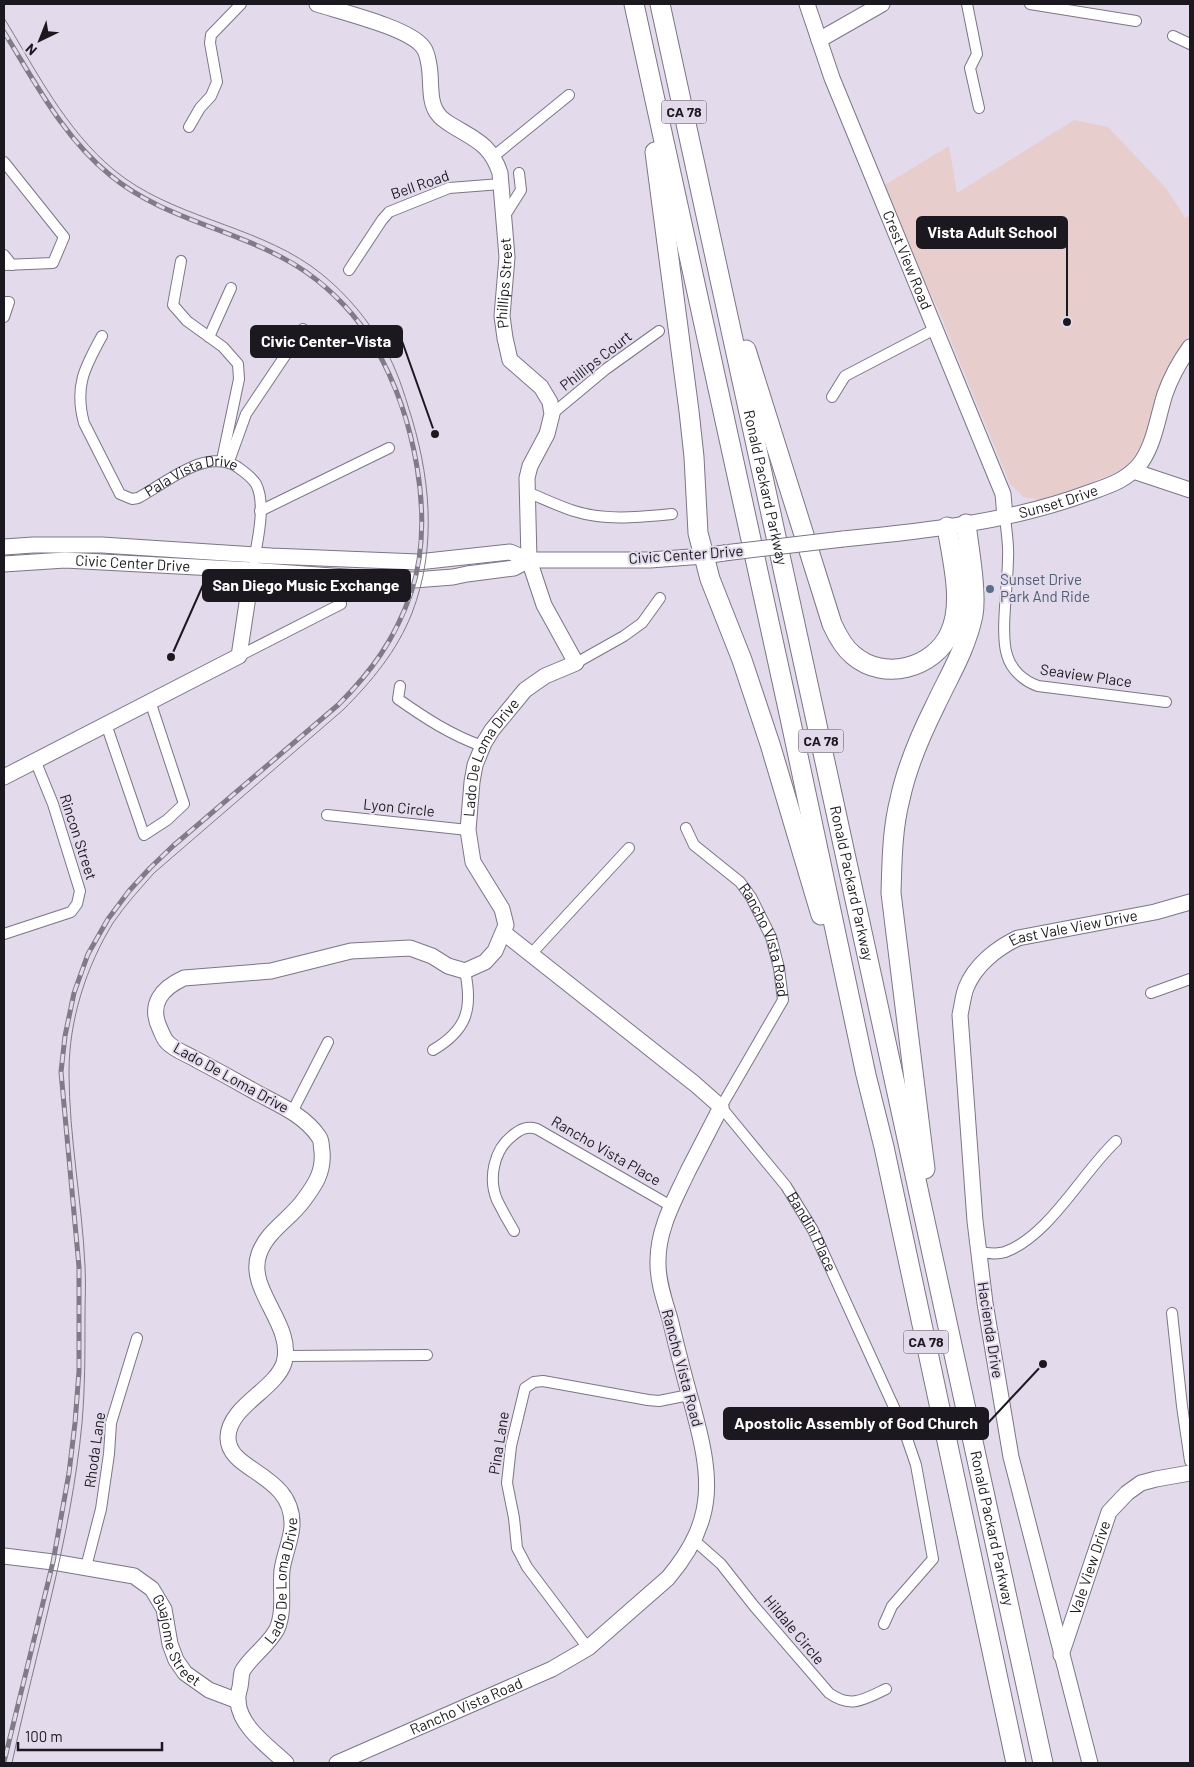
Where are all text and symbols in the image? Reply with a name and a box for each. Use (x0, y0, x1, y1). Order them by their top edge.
north arrow (15, 15, 65, 65)
text: N (22, 40, 40, 59)
road number: CA 78 (662, 100, 706, 124)
street label: Bell Road (388, 166, 451, 202)
street label: Crest View Road (879, 207, 936, 312)
callout: Vista Adult School (917, 217, 1067, 248)
text: Vista Adult School (927, 222, 1057, 241)
street label: Phillips Street (492, 237, 515, 330)
callout: Civic Center–Vista (251, 326, 402, 357)
street label: Phillips Court (556, 327, 635, 394)
text: Civic Center–Vista (261, 331, 391, 350)
street label: Ronald Packard Parkway (741, 408, 792, 567)
street label: Pala Vista Drive (141, 451, 242, 500)
street label: Sunset Drive (1017, 480, 1100, 521)
street label: Civic Center Drive (628, 541, 744, 567)
street label: Civic Center Drive (75, 551, 191, 575)
callout: San Diego Music Exchange (203, 570, 410, 601)
place label: Sunset Drive Park And Ride (1000, 570, 1090, 605)
text: San Diego Music Exchange (212, 575, 400, 594)
marker: Sunset Drive Park And Ride (984, 583, 996, 595)
street label: Seaview Place (1039, 660, 1133, 690)
street label: Lado De Loma Drive (459, 694, 522, 818)
road number: CA 78 (798, 729, 844, 752)
street label: Rincon Street (57, 792, 101, 882)
street label: Lyon Circle (362, 794, 436, 820)
street label: Ronald Packard Parkway (827, 804, 878, 963)
street label: Rancho Vista Road (736, 879, 793, 998)
street label: East Vale View Drive (1005, 906, 1139, 949)
street label: Lado De Loma Drive (171, 1038, 292, 1116)
street label: Rancho Vista Place (549, 1111, 664, 1189)
street label: Bandini Place (784, 1188, 841, 1274)
street label: Hacienda Drive (974, 1280, 1007, 1379)
street label: Rancho Vista Road (659, 1307, 707, 1428)
road number: CA 78 (904, 1330, 948, 1354)
callout: Apostolic Assembly of God Church (724, 1408, 988, 1439)
street label: Pina Lane (484, 1410, 512, 1476)
street label: Rhoda Lane (80, 1411, 108, 1489)
text: Apostolic Assembly of God Church (734, 1413, 978, 1432)
street label: Ronald Packard Parkway (967, 1449, 1019, 1607)
street label: Lado De Loma Drive (260, 1517, 300, 1647)
street label: Vale View Drive (1065, 1518, 1113, 1617)
street label: Guajome Street (149, 1590, 205, 1689)
street label: Hildale Circle (761, 1591, 829, 1668)
street label: Rancho Vista Road (407, 1673, 525, 1738)
scale bar (18, 1720, 161, 1752)
text: 100 m (25, 1727, 63, 1745)

